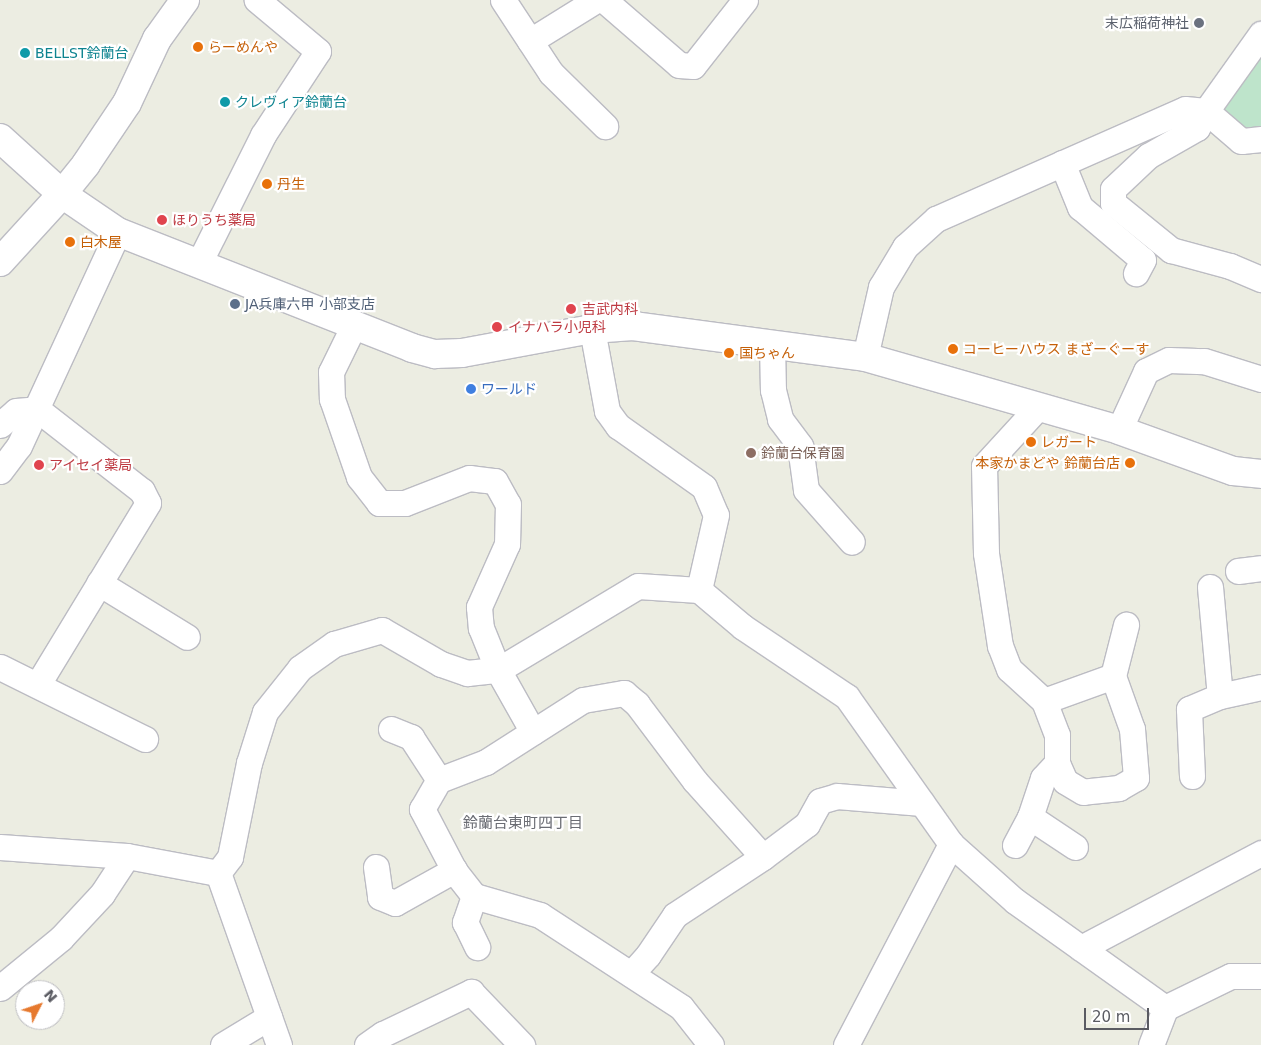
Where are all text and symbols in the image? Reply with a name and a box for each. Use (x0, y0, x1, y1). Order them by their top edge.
place label: 末広稲荷神社 (1105, 15, 1189, 31)
marker: 末広稲荷神社 (1193, 17, 1205, 29)
place label: らーめんや (208, 39, 278, 55)
marker: らーめんや (192, 41, 204, 53)
place label: BELLST鈴蘭台 (35, 45, 128, 61)
marker: BELLST鈴蘭台 (19, 47, 31, 59)
place label: クレヴィア鈴蘭台 (235, 94, 347, 110)
marker: クレヴィア鈴蘭台 (219, 96, 231, 108)
place label: 丹生 (277, 176, 305, 192)
marker: 丹生 (261, 178, 273, 190)
place label: ほりうち薬局 (172, 212, 256, 228)
marker: ほりうち薬局 (156, 214, 168, 226)
place label: 白木屋 (80, 234, 122, 250)
marker: 白木屋 (64, 236, 76, 248)
place label: JA兵庫六甲 小部支店 (245, 296, 375, 312)
marker: JA兵庫六甲 小部支店 (229, 298, 241, 310)
place label: 吉武内科 (582, 301, 638, 317)
marker: 吉武内科 (564, 302, 578, 316)
place label: イナハラ小児科 (508, 319, 606, 335)
marker: イナハラ小児科 (490, 320, 504, 334)
place label: コーヒーハウス まざーぐーす (963, 341, 1149, 357)
marker: コーヒーハウス まざーぐーす (947, 343, 959, 355)
place label: 国ちゃん (739, 345, 795, 361)
marker: 国ちゃん (723, 347, 735, 359)
place label: ワールド (481, 381, 537, 397)
marker: ワールド (465, 383, 477, 395)
place label: レガート (1041, 434, 1097, 450)
marker: レガート (1025, 436, 1037, 448)
place label: 鈴蘭台保育園 (761, 445, 845, 461)
marker: 鈴蘭台保育園 (745, 447, 757, 459)
place label: 本家かまどや 鈴蘭台店 (976, 455, 1120, 471)
place label: アイセイ薬局 (49, 457, 133, 473)
marker: 本家かまどや 鈴蘭台店 (1124, 457, 1136, 469)
marker: アイセイ薬局 (33, 459, 45, 471)
district label: 鈴蘭台東町四丁目 (463, 815, 583, 833)
north arrow (15, 980, 65, 1030)
text: N (41, 986, 60, 1005)
scale bar (1086, 998, 1151, 1030)
text: 20 m (1092, 1008, 1130, 1026)

